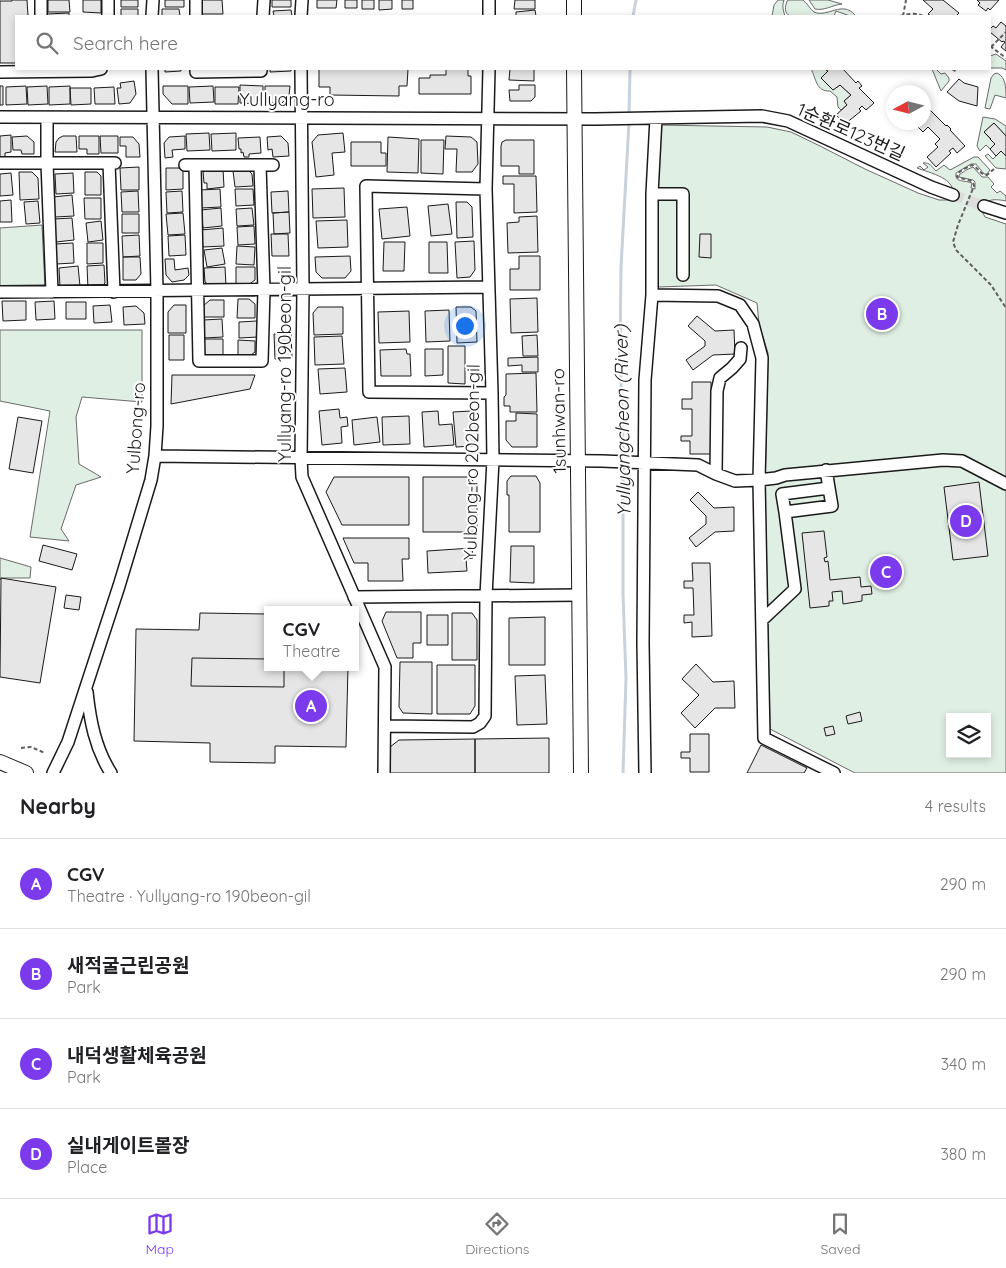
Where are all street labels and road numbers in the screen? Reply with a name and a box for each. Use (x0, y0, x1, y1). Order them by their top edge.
street label: Yullyang-ro (239, 88, 335, 111)
street label: 1순환로123번길 (794, 98, 909, 166)
street label: Yullyang-ro 190beon-gil (273, 266, 296, 462)
street label: Yulbong-ro 202beon-gil (458, 364, 485, 560)
street label: 1sunhwan-ro (546, 368, 571, 474)
street label: Yulbong-ro (121, 381, 150, 475)

